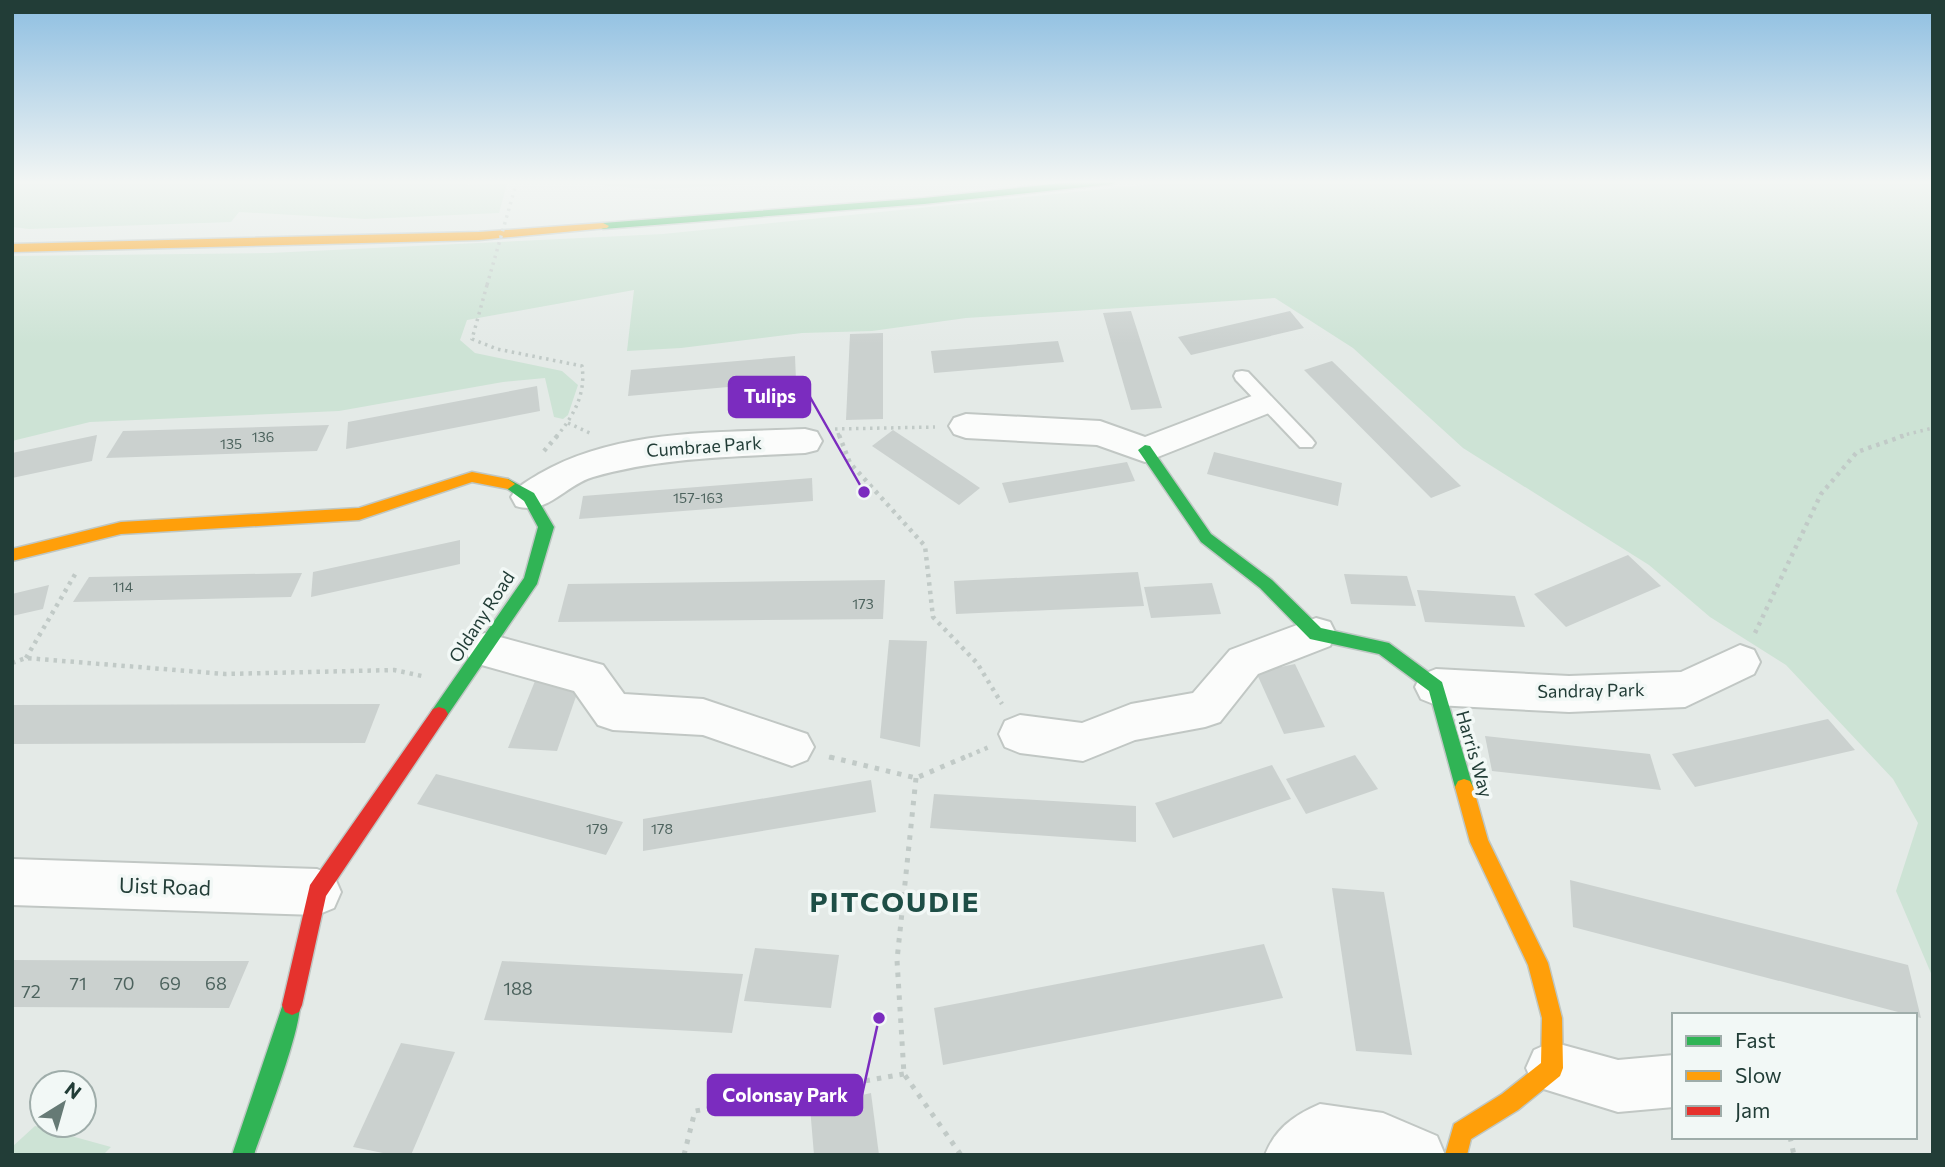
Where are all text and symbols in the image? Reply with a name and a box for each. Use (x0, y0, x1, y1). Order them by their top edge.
callout: Tulips (729, 377, 810, 417)
text: Tulips (744, 384, 796, 407)
house number: 136 (252, 428, 274, 445)
street label: Cumbrae Park (645, 431, 763, 461)
house number: 135 (220, 435, 242, 452)
house number: 157-163 (673, 489, 723, 506)
street label: Oldany Road (444, 567, 519, 666)
house number: 114 (113, 578, 134, 595)
house number: 173 (852, 595, 874, 612)
street label: Sandray Park (1537, 678, 1645, 702)
street label: Harris Way (1452, 708, 1498, 800)
house number: 179 (586, 820, 608, 837)
house number: 178 (651, 820, 673, 837)
street label: Uist Road (119, 871, 211, 900)
district label: PITCOUDIE (810, 884, 980, 918)
house number: 71 (69, 972, 87, 994)
house number: 70 (113, 972, 135, 994)
house number: 69 (159, 972, 181, 994)
house number: 68 (205, 972, 227, 994)
house number: 188 (503, 977, 533, 999)
house number: 72 (21, 980, 41, 1002)
legend (1672, 1013, 1917, 1139)
text: Fast (1735, 1027, 1776, 1052)
text: Slow (1735, 1062, 1782, 1087)
north arrow (28, 1069, 98, 1139)
callout: Colonsay Park (708, 1075, 862, 1115)
text: N (61, 1077, 86, 1104)
text: Colonsay Park (722, 1083, 848, 1106)
text: Jam (1735, 1097, 1770, 1122)

